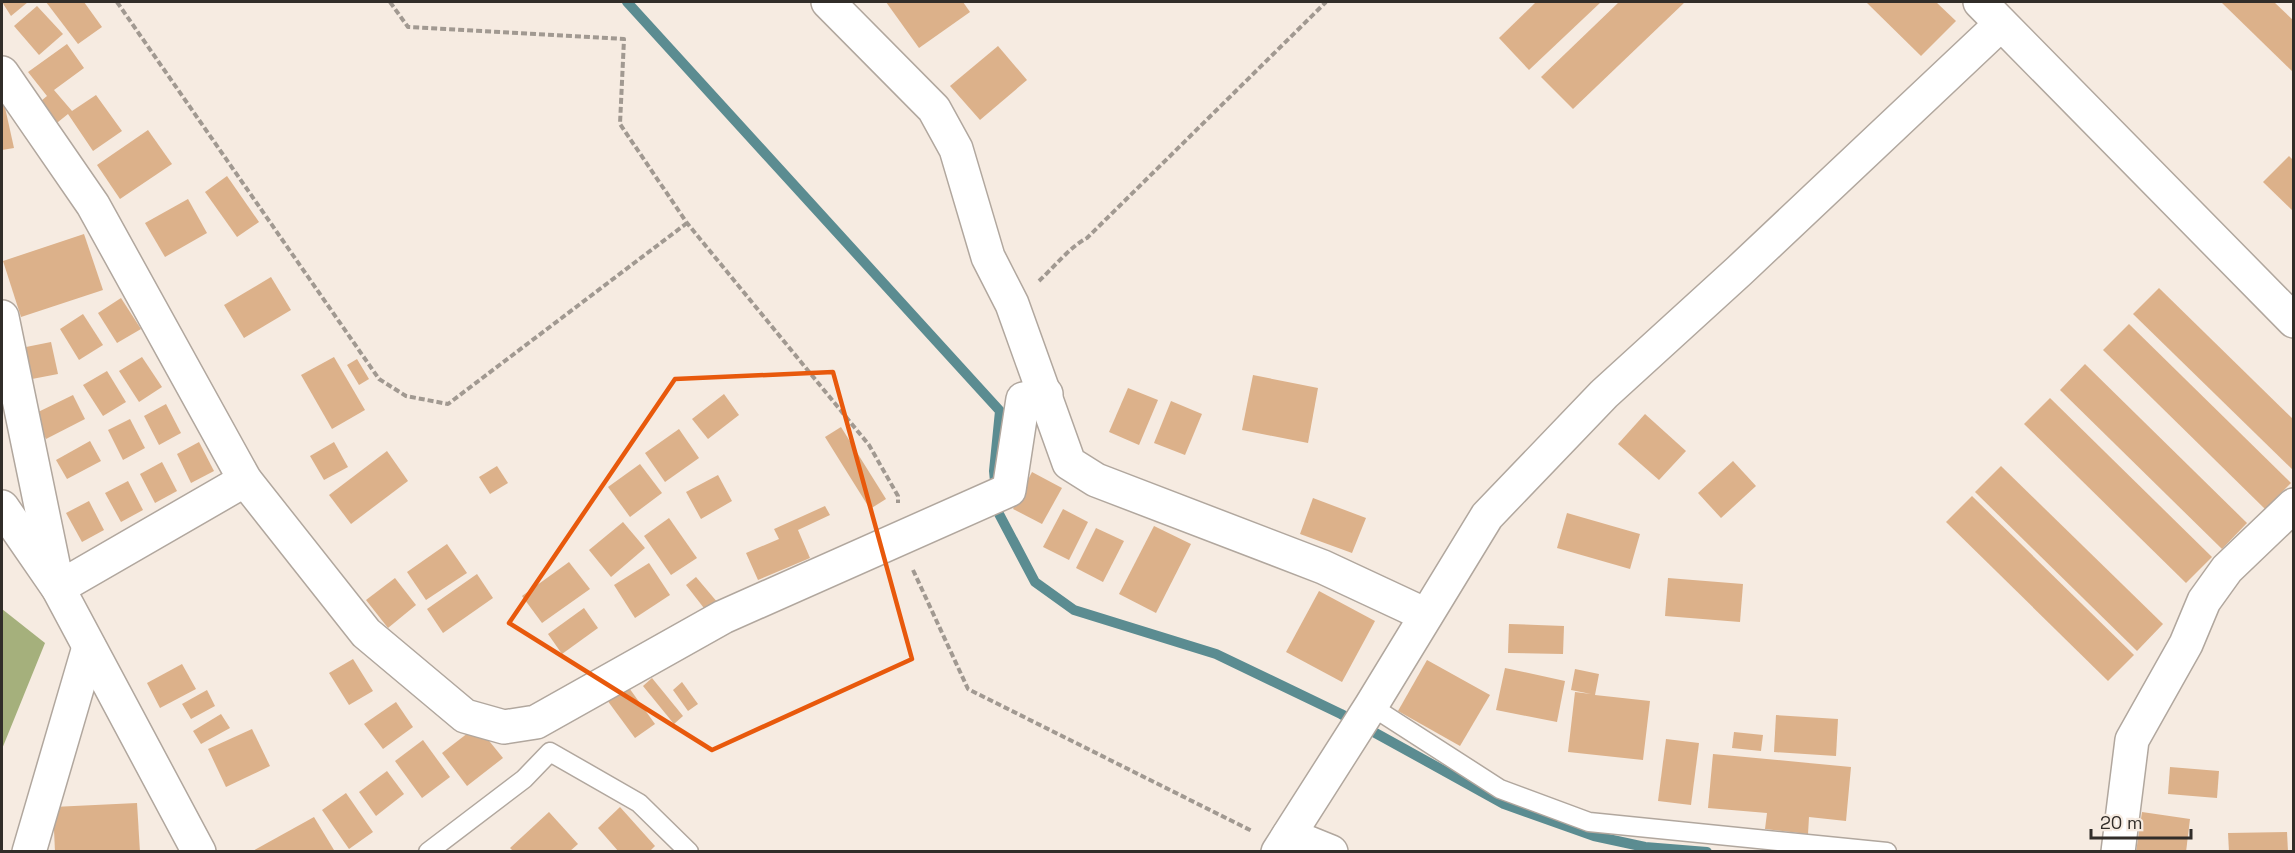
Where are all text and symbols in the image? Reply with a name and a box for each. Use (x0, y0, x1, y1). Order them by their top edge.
scale bar (2091, 802, 2192, 840)
text: 20 m (2100, 811, 2143, 834)

